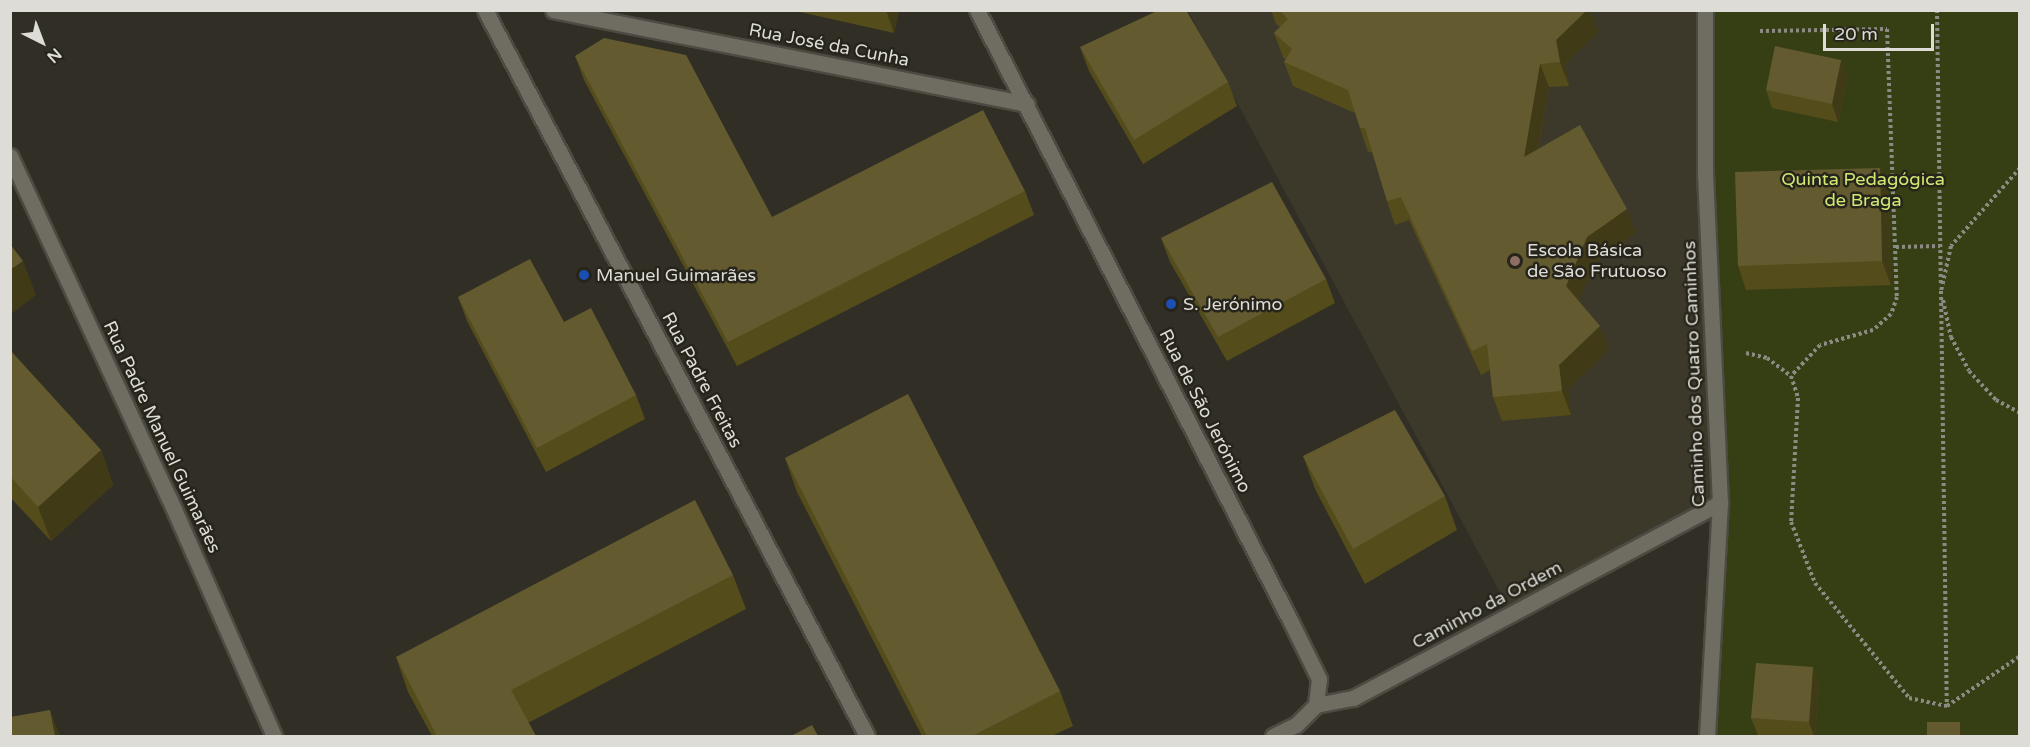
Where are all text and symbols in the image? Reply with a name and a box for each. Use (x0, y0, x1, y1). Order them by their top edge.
north arrow (12, 12, 72, 72)
scale bar (1826, 12, 1937, 50)
street label: Rua José da Cunha (747, 19, 911, 71)
text: 20 m (1834, 23, 1878, 45)
text: N (43, 44, 66, 67)
park label: Quinta Pedagógica de Braga (1781, 169, 1945, 212)
place label: Escola Básica de São Frutuoso (1527, 240, 1667, 282)
street label: Caminho dos Quatro Caminhos (1679, 241, 1709, 507)
marker: Escola Básica de São Frutuoso (1508, 254, 1522, 268)
place label: Manuel Guimarães (596, 264, 756, 286)
marker: Manuel Guimarães (577, 268, 591, 282)
place label: S. Jerónimo (1183, 293, 1283, 315)
marker: S. Jerónimo (1164, 297, 1178, 311)
street label: Rua Padre Freitas (657, 308, 747, 452)
street label: Rua Padre Manuel Guimarães (99, 318, 225, 556)
street label: Rua de São Jerónimo (1154, 326, 1256, 496)
street label: Caminho da Ordem (1408, 556, 1566, 654)

